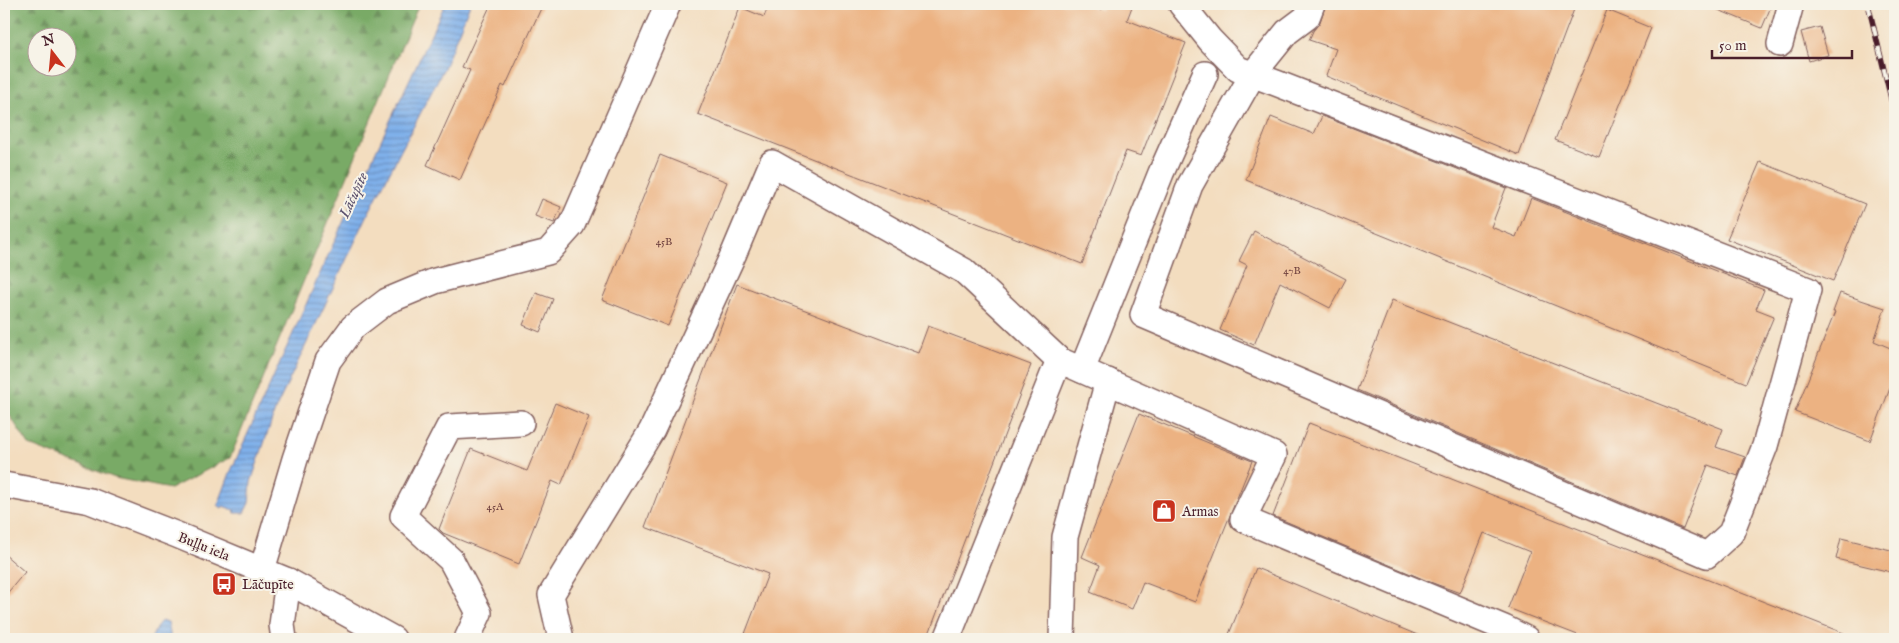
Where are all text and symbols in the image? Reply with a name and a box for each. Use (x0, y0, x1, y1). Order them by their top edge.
north arrow (28, 28, 78, 78)
scale bar (1712, 28, 1852, 60)
text: N (39, 30, 57, 51)
text: 50 m (1719, 36, 1747, 55)
water label: Lāčupīte (334, 169, 372, 222)
house number: 45B (656, 235, 672, 249)
house number: 47B (1283, 264, 1301, 278)
shop icon: Armas (1151, 498, 1177, 524)
house number: 45A (487, 500, 504, 514)
place label: Armas (1181, 503, 1218, 521)
street label: Buļļu iela (175, 528, 233, 566)
bus stop icon: Lāčupīte (211, 571, 237, 597)
place label: Lāčupīte (242, 576, 294, 594)

